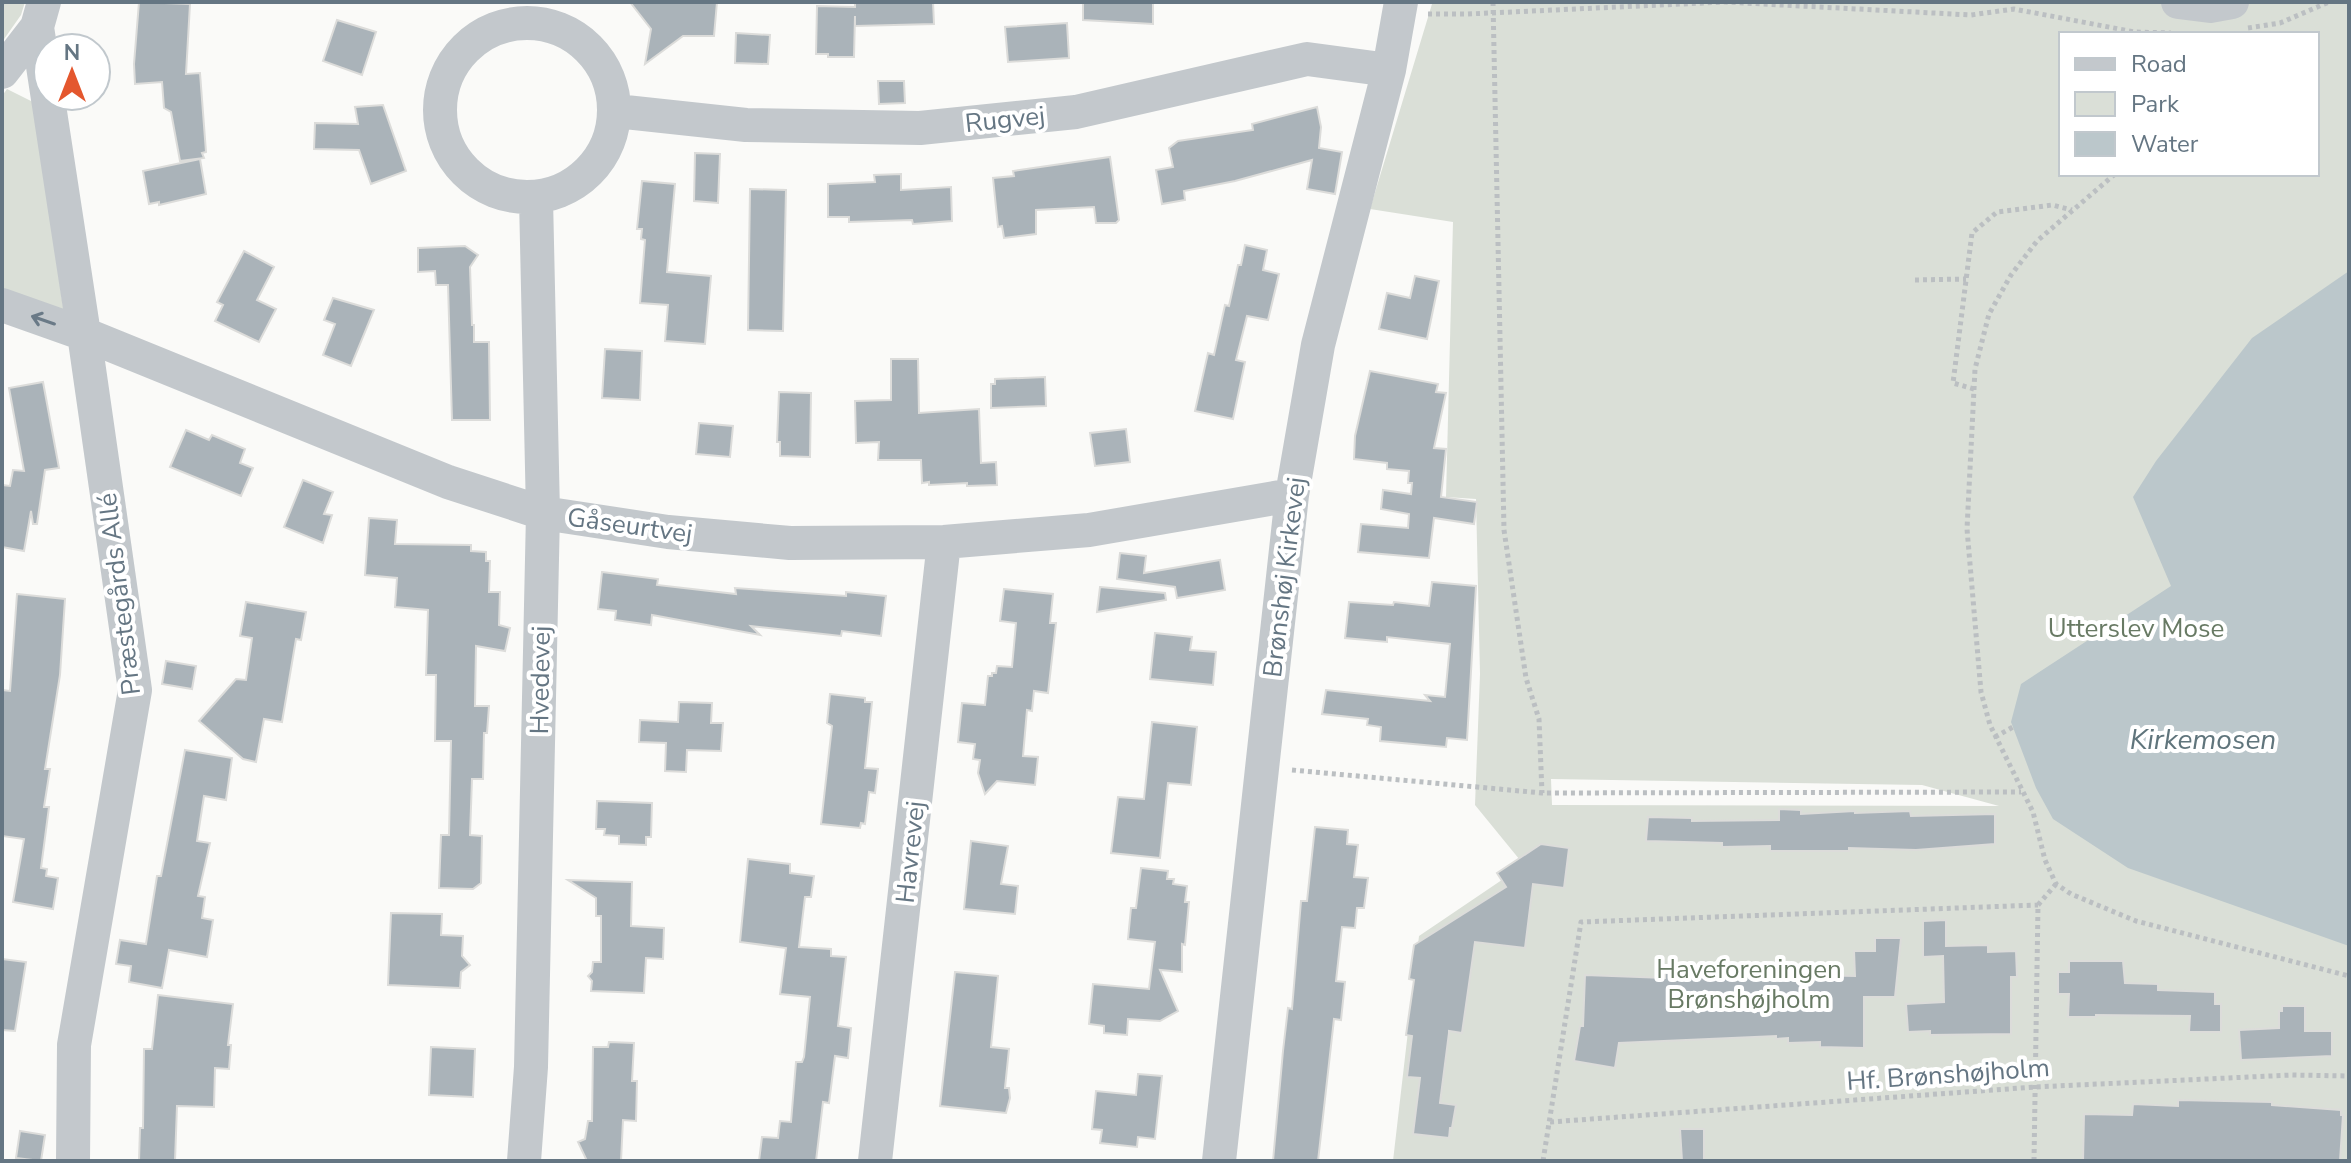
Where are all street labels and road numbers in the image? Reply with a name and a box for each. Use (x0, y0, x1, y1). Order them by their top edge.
street label: Rugvej (963, 98, 1047, 141)
street label: Brønshøj Kirkevej (1255, 475, 1314, 679)
street label: Præstegårds Allé (90, 491, 149, 697)
street label: Gåseurtvej (565, 499, 695, 552)
street label: Hvedevej (522, 625, 559, 735)
street label: Havrevej (888, 799, 933, 905)
street label: Hf. Brønshøjholm (1845, 1050, 2051, 1099)

